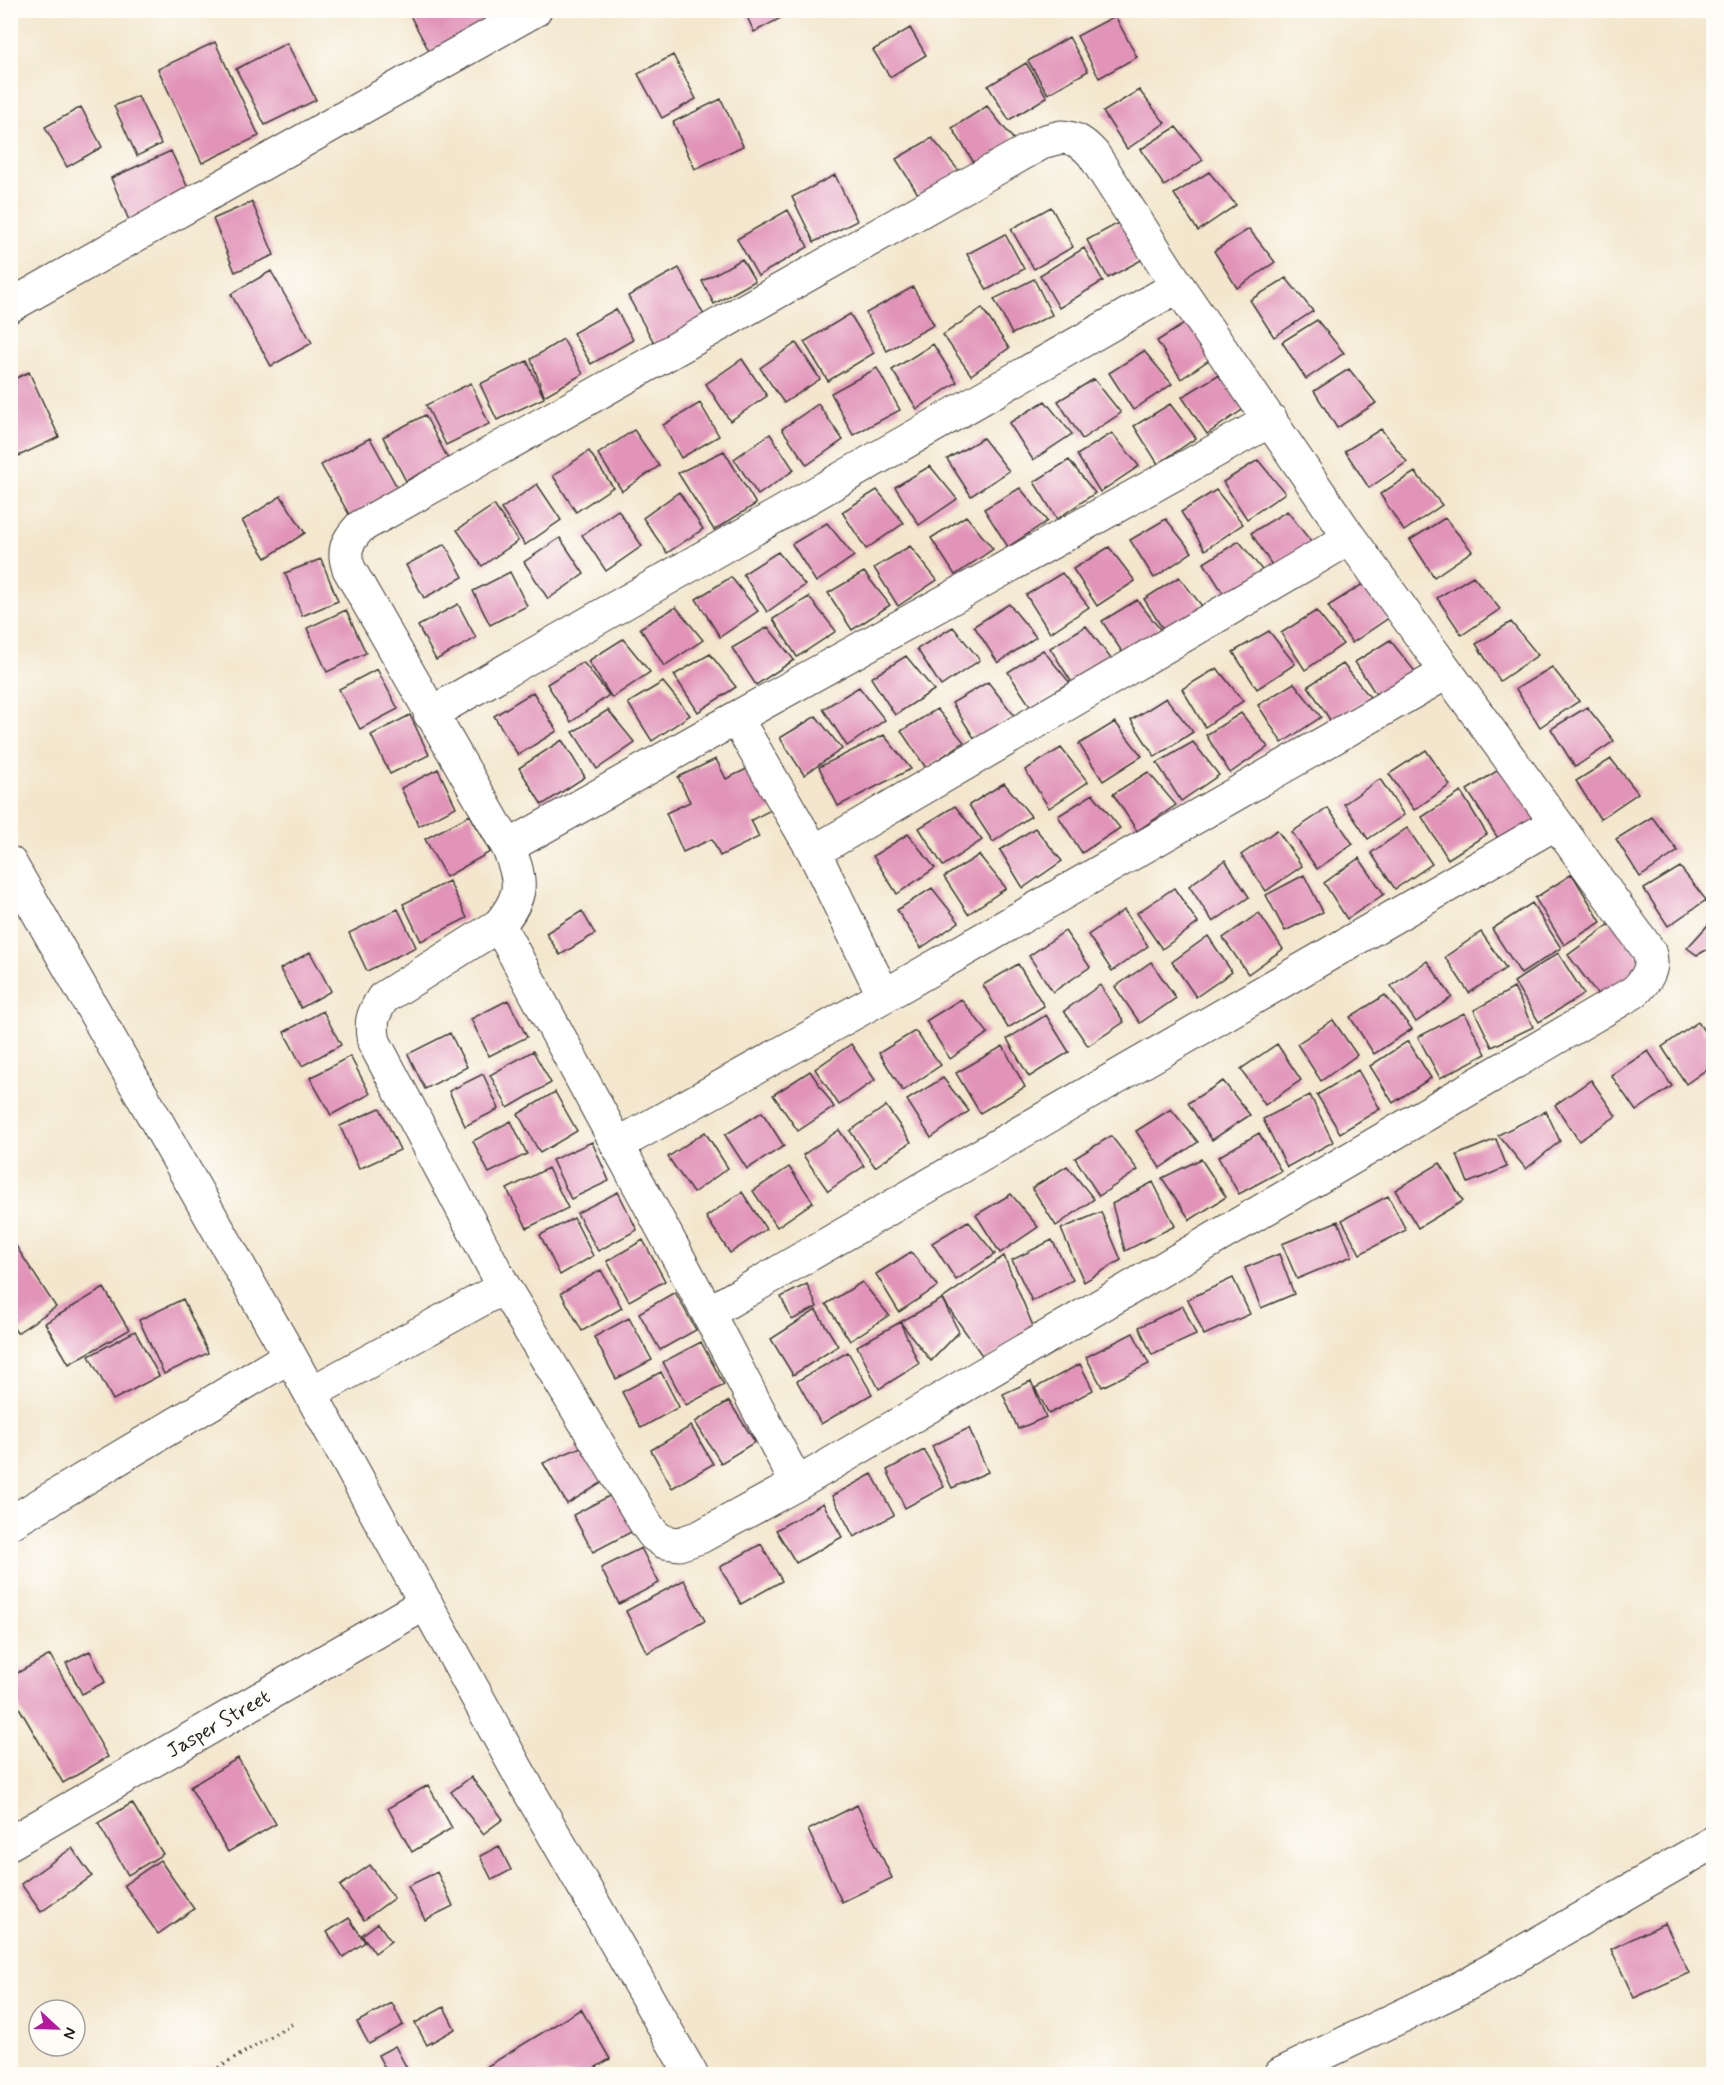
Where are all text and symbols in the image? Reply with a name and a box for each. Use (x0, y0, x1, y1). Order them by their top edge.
street label: Jasper Street (162, 1684, 275, 1765)
north arrow (27, 1998, 87, 2058)
text: N (58, 2024, 81, 2042)

